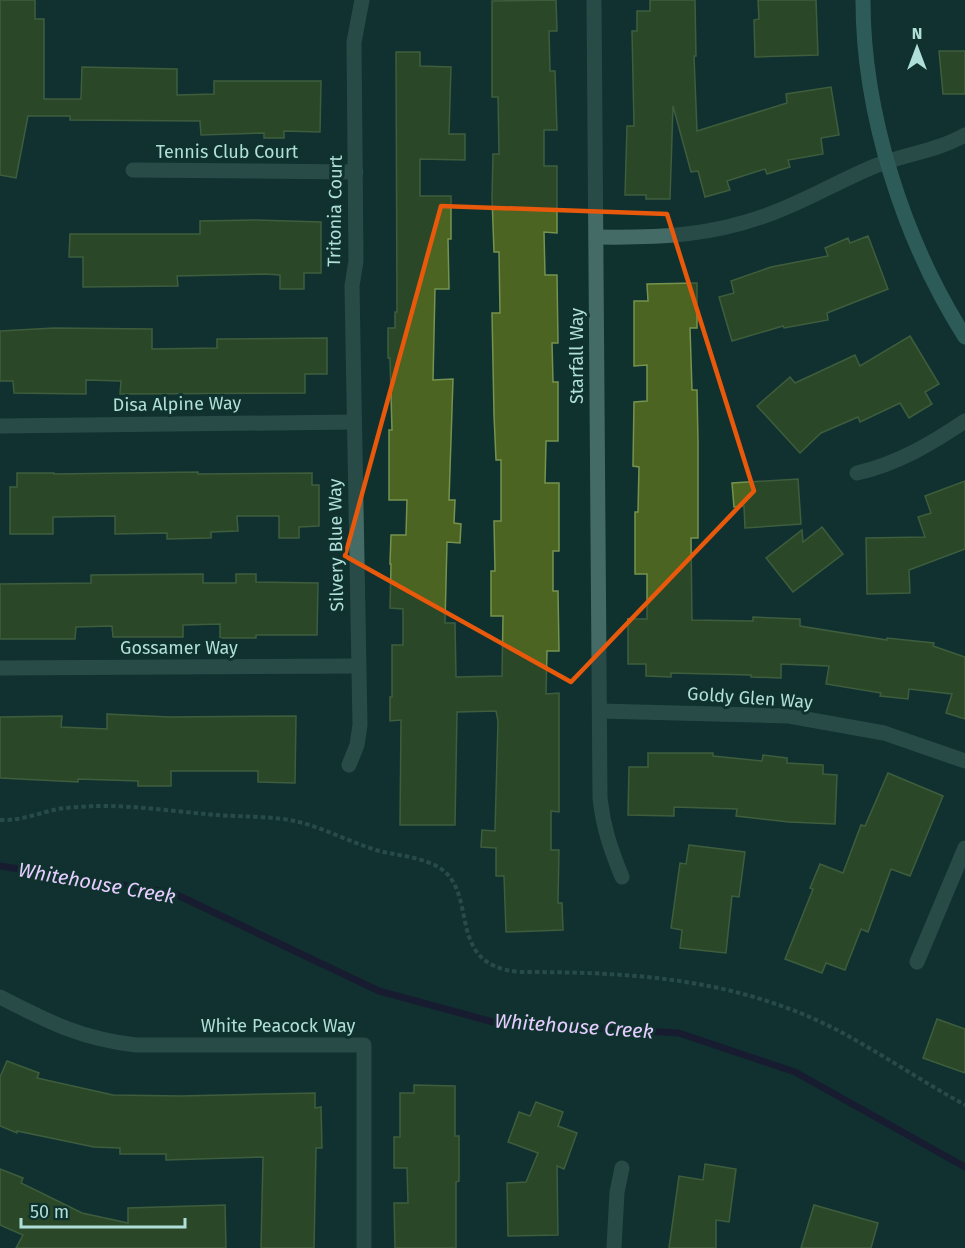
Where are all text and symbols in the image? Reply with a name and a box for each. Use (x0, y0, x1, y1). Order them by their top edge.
north arrow (887, 18, 947, 78)
text: N (912, 24, 922, 43)
street label: Tennis Club Court (156, 141, 299, 163)
street label: Tritonia Court (323, 154, 347, 267)
street label: Starfall Way (566, 308, 588, 404)
street label: Disa Alpine Way (112, 392, 242, 416)
street label: Silvery Blue Way (324, 478, 348, 612)
street label: Gossamer Way (120, 637, 238, 659)
street label: Goldy Glen Way (686, 683, 814, 713)
water label: Whitehouse Creek (16, 857, 178, 909)
water label: Whitehouse Creek (494, 1008, 654, 1044)
street label: White Peacock Way (201, 1015, 355, 1037)
scale bar (21, 1191, 184, 1229)
text: 50 m (30, 1201, 69, 1223)

